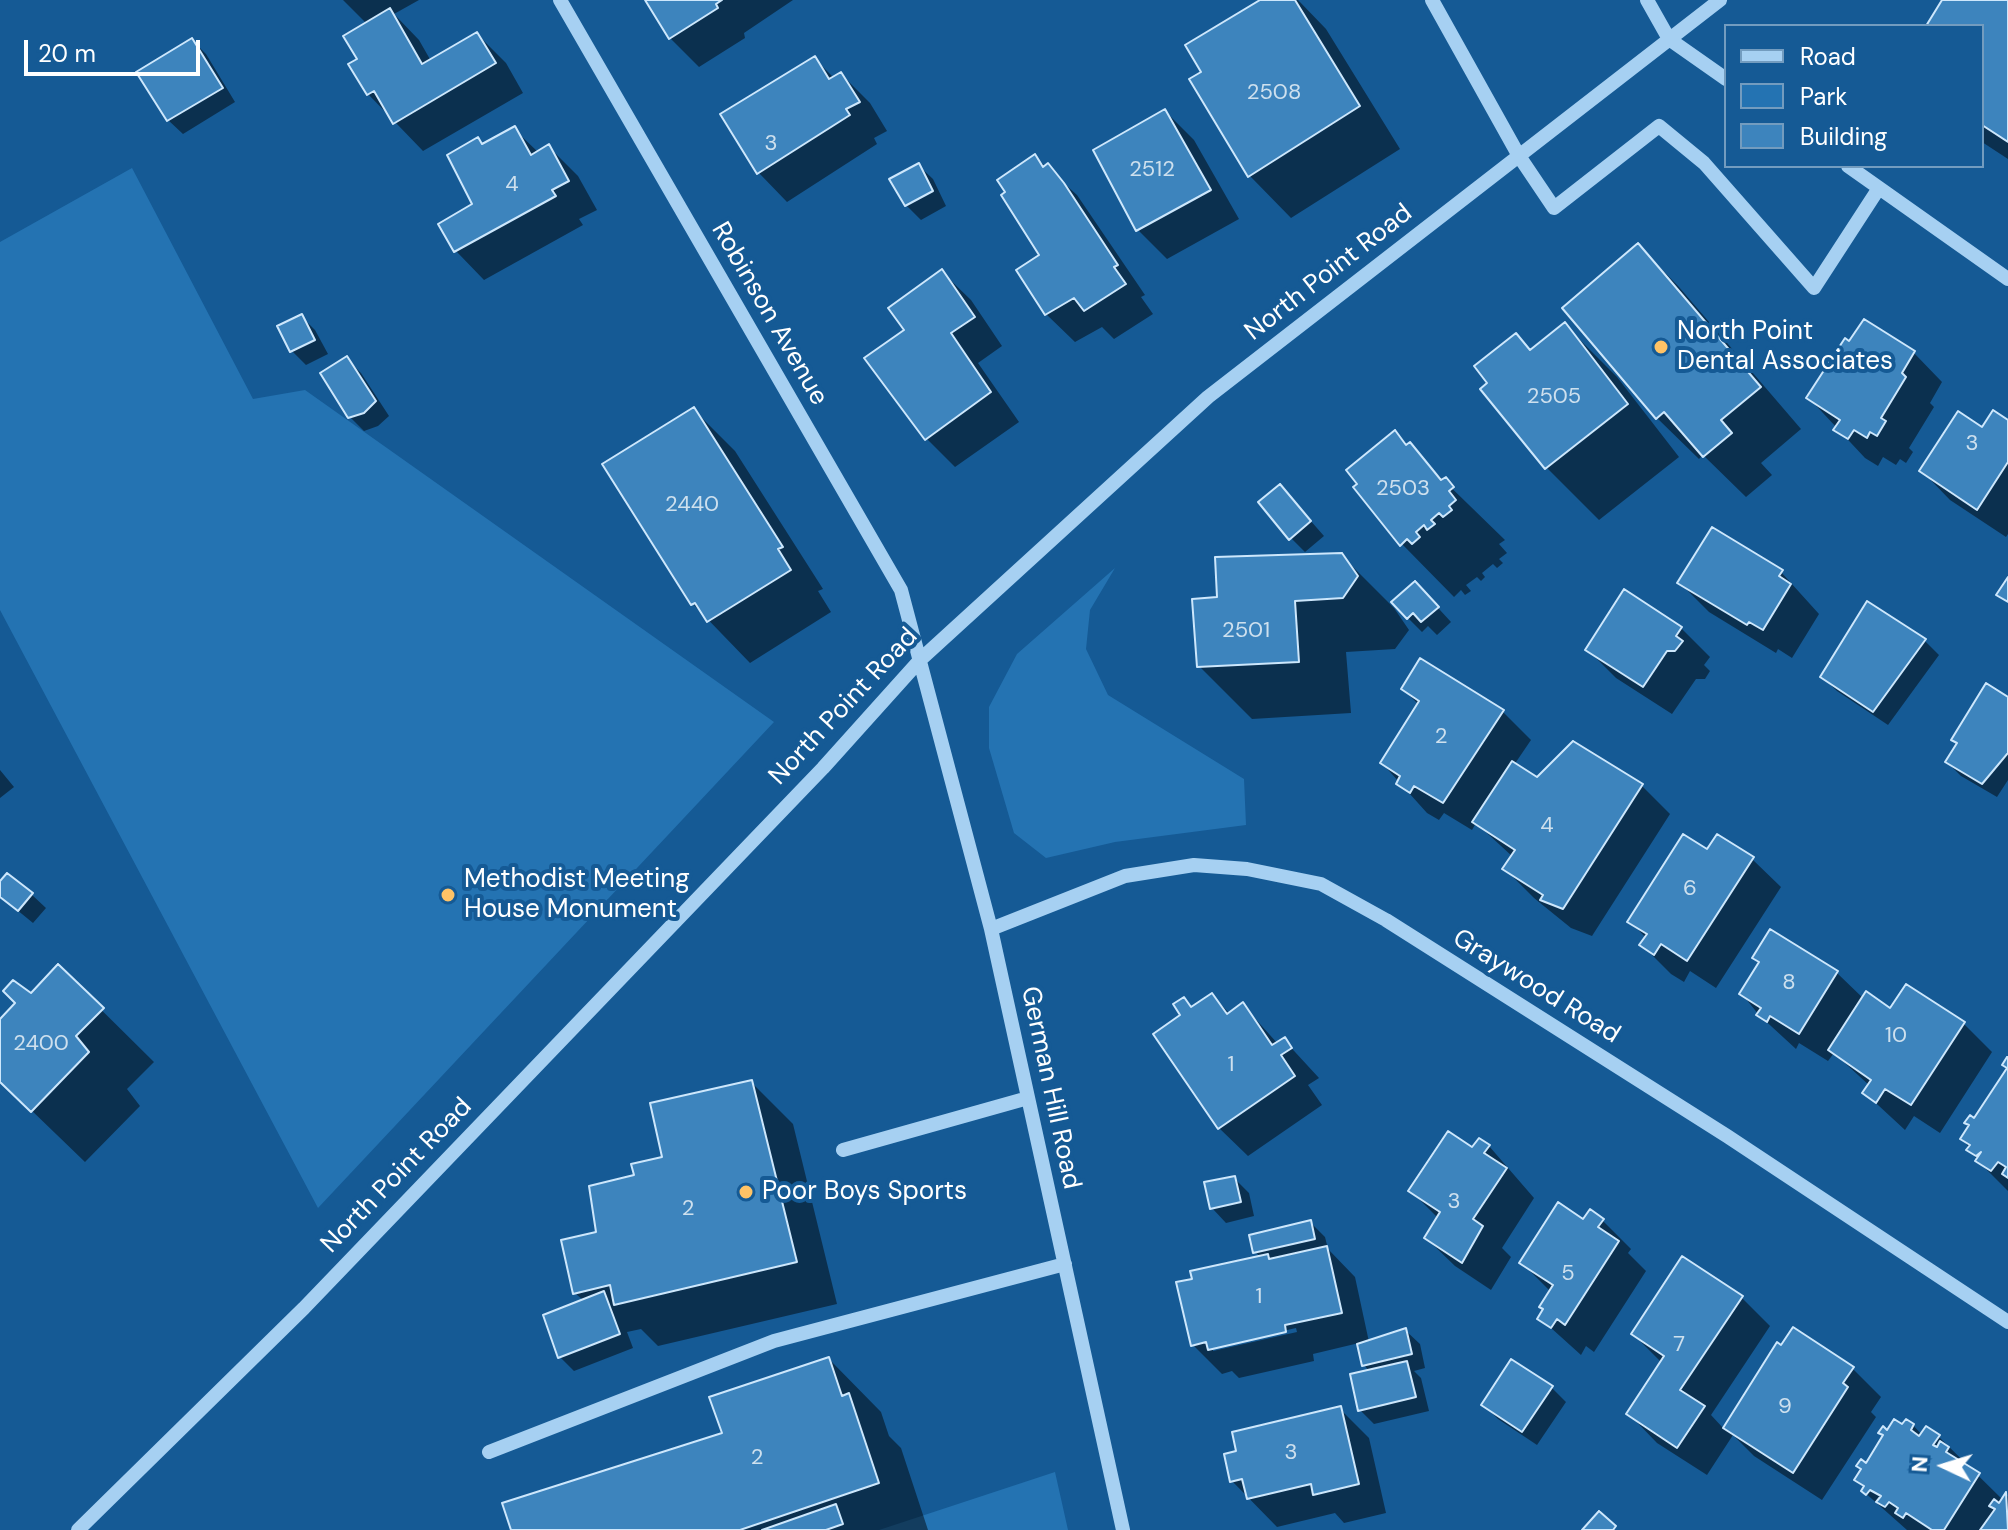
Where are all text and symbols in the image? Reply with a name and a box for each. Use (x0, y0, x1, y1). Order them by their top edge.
scale bar (28, 24, 204, 74)
legend (1724, 24, 1984, 168)
text: 20 m (38, 38, 96, 69)
text: Road (1800, 41, 1856, 72)
house number: 2508 (1247, 80, 1301, 106)
text: Park (1800, 81, 1847, 112)
text: Building (1800, 121, 1887, 152)
house number: 3 (764, 131, 778, 157)
house number: 2512 (1129, 157, 1175, 183)
house number: 4 (505, 172, 519, 198)
street label: North Point Road (1239, 198, 1419, 348)
street label: Robinson Avenue (704, 217, 834, 411)
place label: North Point Dental Associates (1677, 316, 1893, 378)
marker: North Point Dental Associates (1652, 338, 1670, 356)
house number: 2505 (1527, 384, 1581, 410)
house number: 3 (1965, 431, 1979, 457)
house number: 2503 (1376, 476, 1430, 502)
house number: 2440 (665, 492, 719, 518)
house number: 2501 (1222, 618, 1270, 644)
street label: North Point Road (763, 622, 925, 792)
house number: 2 (1435, 724, 1447, 750)
house number: 4 (1540, 813, 1554, 839)
place label: Methodist Meeting House Monument (464, 864, 690, 926)
house number: 6 (1683, 876, 1697, 902)
marker: Methodist Meeting House Monument (439, 886, 457, 904)
street label: Graywood Road (1447, 923, 1625, 1051)
house number: 8 (1782, 970, 1796, 996)
street label: German Hill Road (1013, 984, 1087, 1192)
house number: 10 (1885, 1023, 1907, 1049)
house number: 2400 (13, 1031, 69, 1057)
house number: 1 (1228, 1052, 1234, 1078)
street label: North Point Road (315, 1092, 479, 1260)
place label: Poor Boys Sports (762, 1176, 967, 1208)
marker: Poor Boys Sports (737, 1183, 755, 1201)
house number: 3 (1447, 1189, 1461, 1215)
house number: 2 (682, 1196, 694, 1222)
house number: 5 (1561, 1261, 1575, 1287)
house number: 1 (1256, 1284, 1262, 1310)
house number: 7 (1673, 1332, 1685, 1358)
house number: 9 (1778, 1394, 1792, 1420)
north arrow (1904, 1426, 1984, 1506)
house number: 3 (1284, 1440, 1298, 1466)
house number: 2 (751, 1445, 763, 1471)
text: N (1905, 1455, 1935, 1473)

